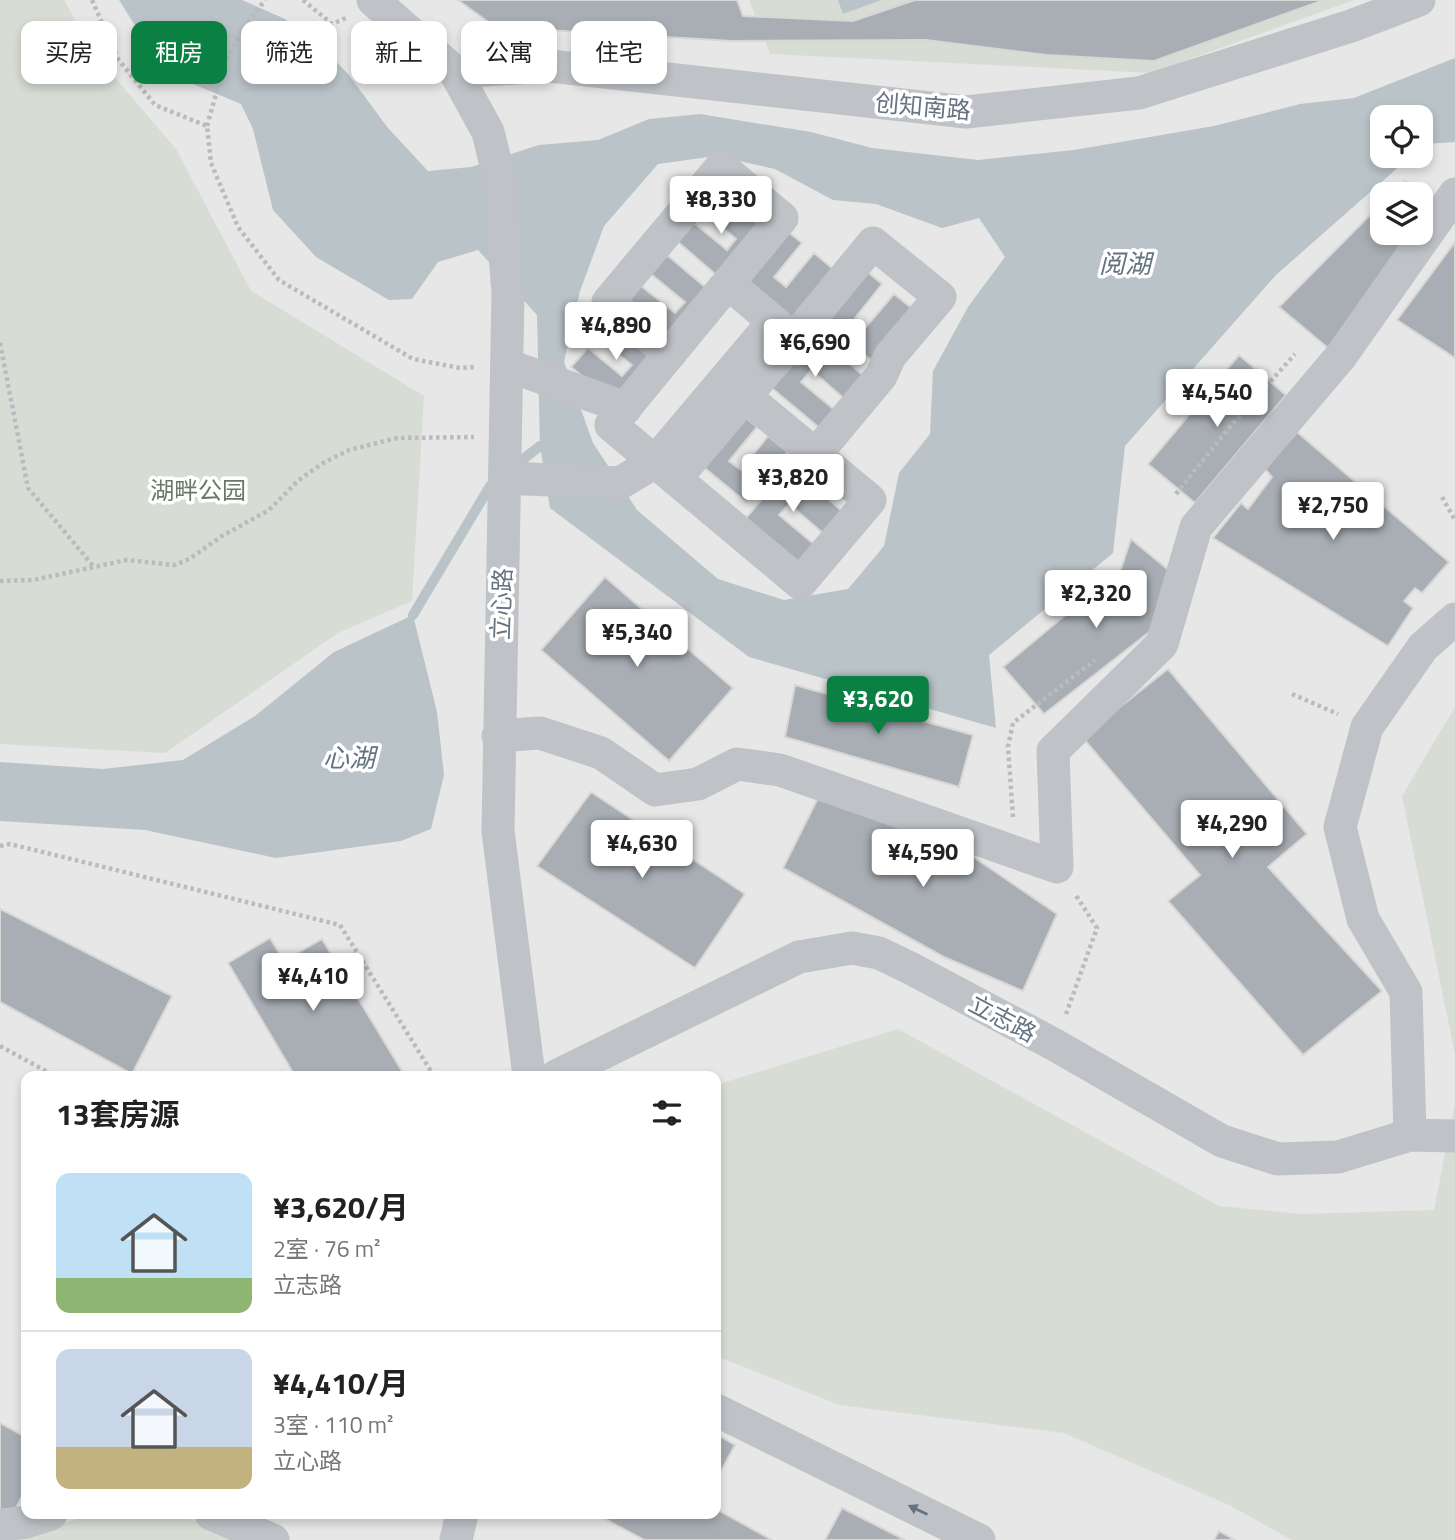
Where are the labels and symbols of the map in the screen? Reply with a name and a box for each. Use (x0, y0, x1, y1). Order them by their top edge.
street label: 创知南路 (874, 84, 972, 128)
pin: ¥8,330 (664, 176, 778, 236)
water label: 阅湖 (1099, 244, 1155, 283)
pin: ¥4,890 (559, 302, 673, 362)
pin: ¥6,690 (758, 320, 872, 379)
pin: ¥4,540 (1160, 370, 1274, 429)
pin: ¥3,820 (736, 454, 850, 514)
park label: 湖畔公园 (150, 472, 246, 508)
pin: ¥2,750 (1276, 482, 1390, 542)
street label: 立心路 (482, 567, 520, 641)
pin: ¥2,320 (1039, 570, 1153, 630)
pin: ¥5,340 (580, 610, 694, 669)
pin: ¥3,620 (821, 676, 935, 736)
water label: 心湖 (323, 738, 379, 777)
pin: ¥4,290 (1175, 800, 1289, 860)
pin: ¥4,630 (585, 820, 699, 880)
pin: ¥4,590 (866, 830, 980, 889)
pin: ¥4,410 (256, 954, 370, 1013)
street label: 立志路 (963, 985, 1043, 1051)
one-way arrow (908, 1504, 928, 1515)

